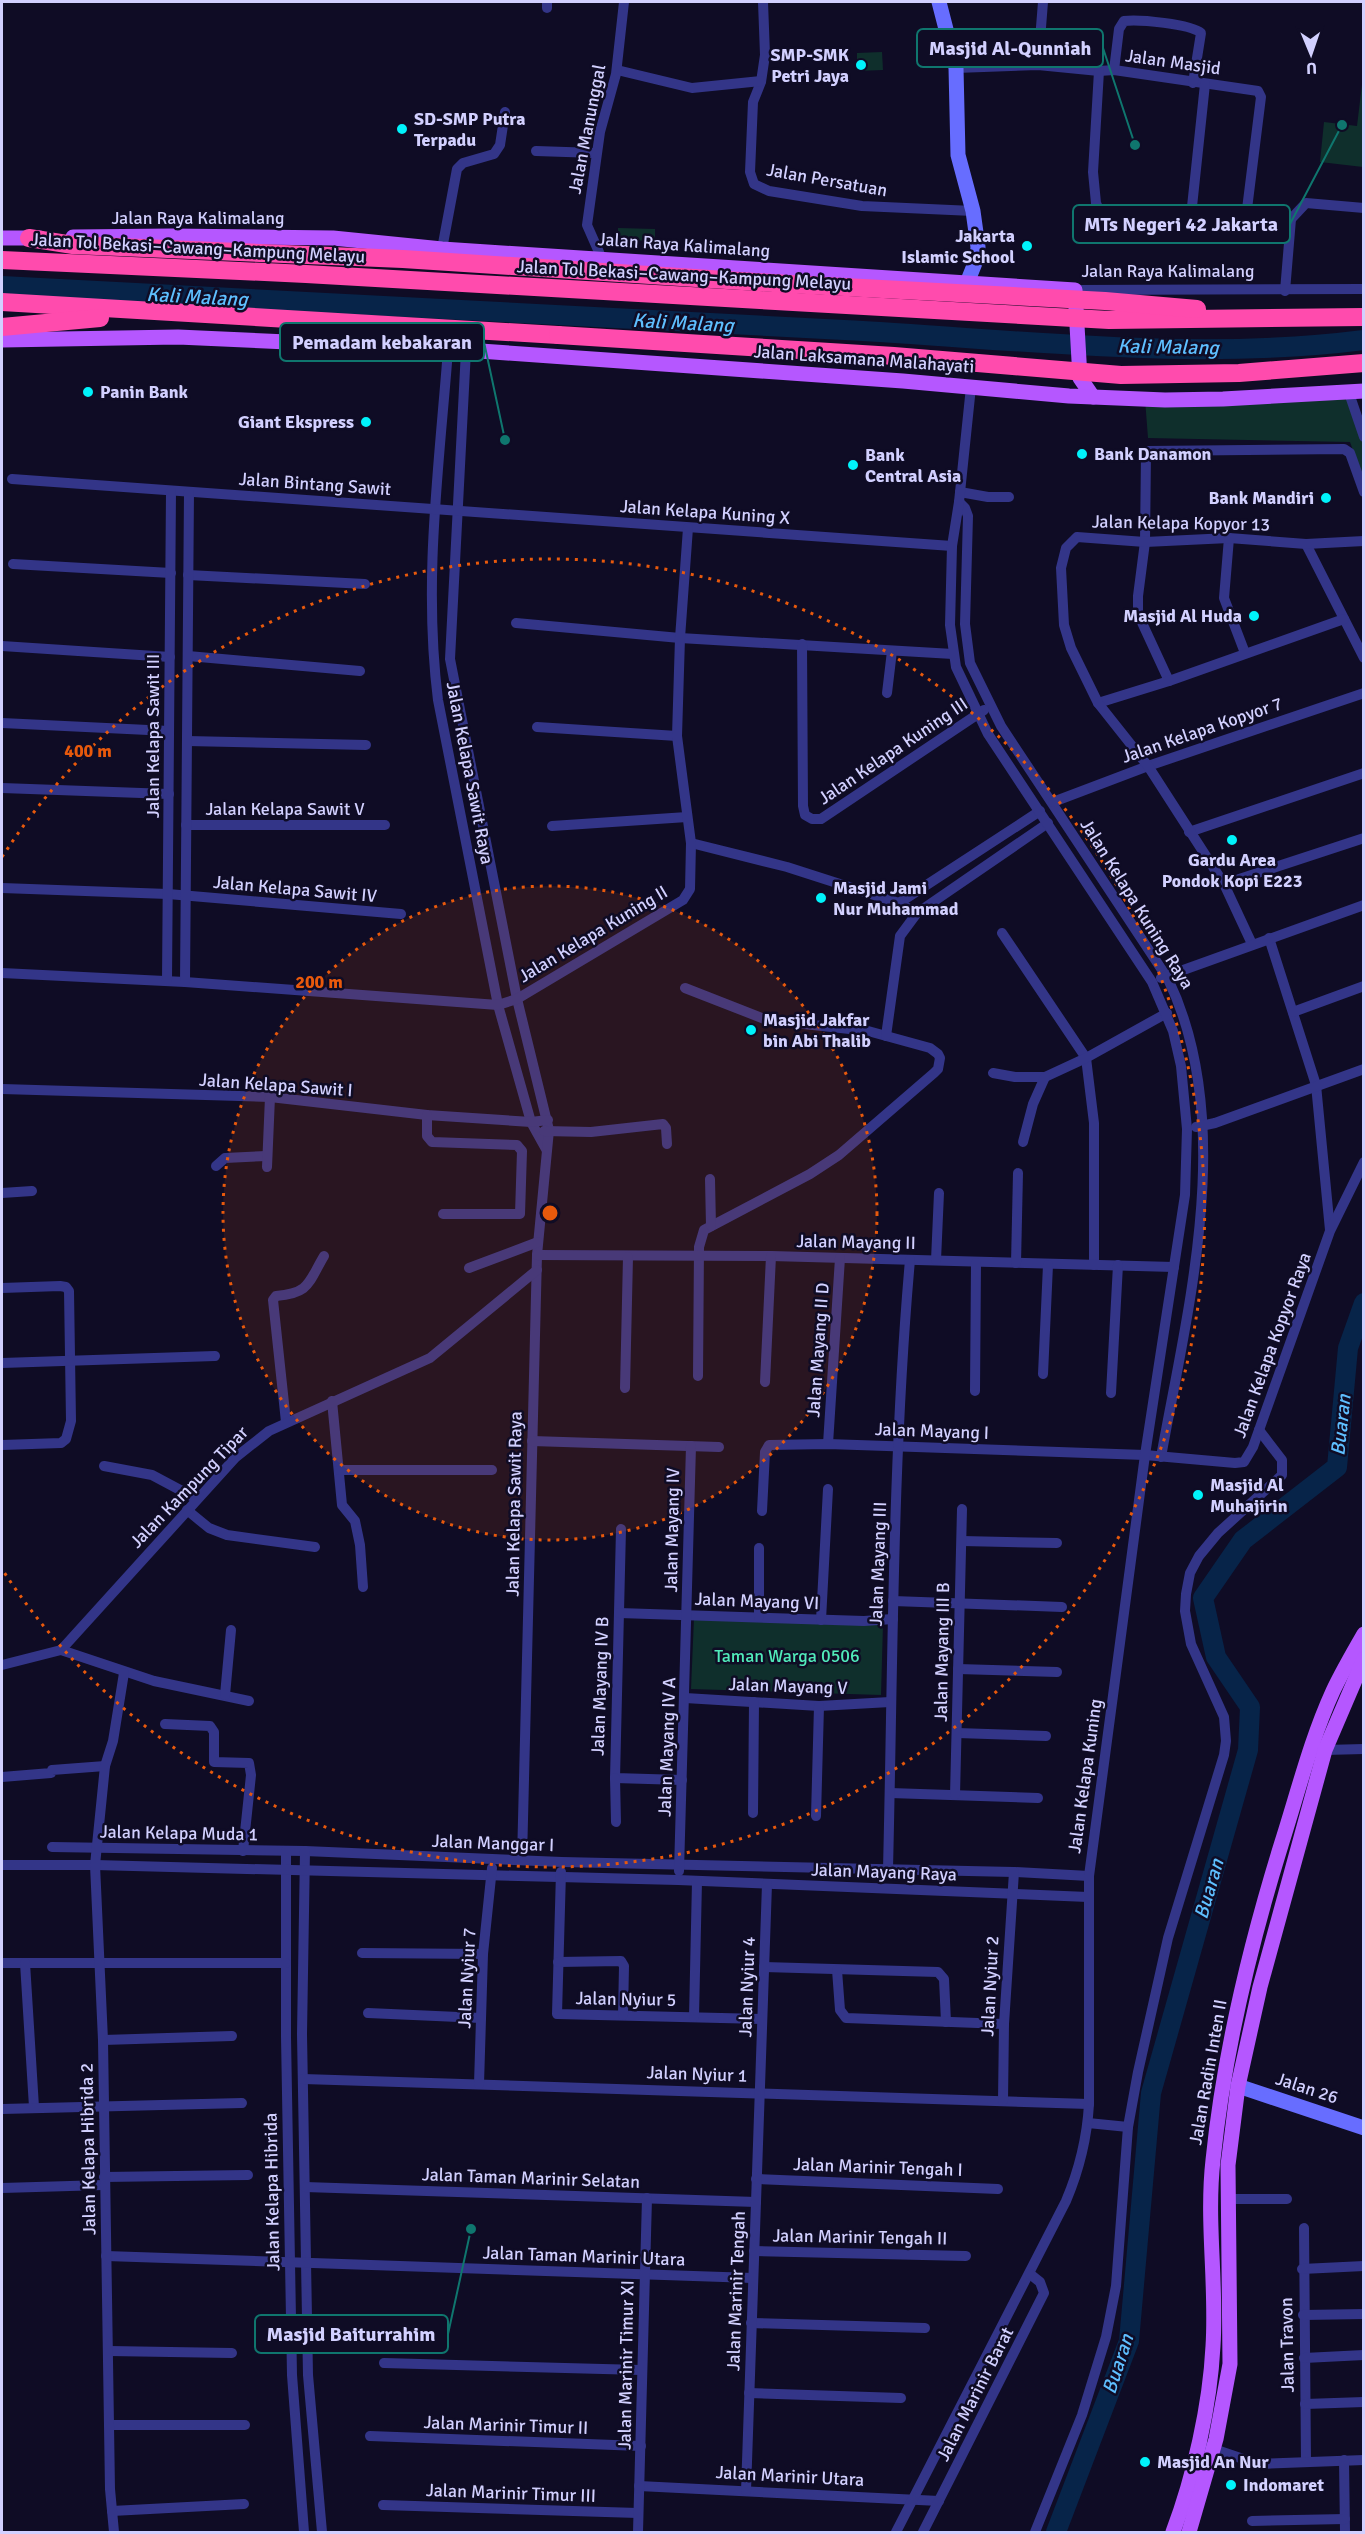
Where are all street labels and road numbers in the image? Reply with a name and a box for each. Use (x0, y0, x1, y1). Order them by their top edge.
street label: Jalan Masjid (1124, 44, 1222, 80)
street label: Jalan Manunggal (564, 62, 610, 196)
street label: Jalan Persatuan (765, 159, 889, 201)
street label: Jalan Raya Kalimalang (112, 207, 284, 229)
street label: Jalan Tol Bekasi–Cawang–Kampung Melayu (30, 228, 366, 268)
street label: Jalan Raya Kalimalang (597, 228, 771, 262)
street label: Jalan Tol Bekasi–Cawang–Kampung Melayu (516, 255, 852, 295)
street label: Jalan Raya Kalimalang (1082, 260, 1254, 282)
street label: Jalan Laksamana Malahayati (753, 340, 975, 378)
street label: Jalan Bintang Sawit (238, 468, 392, 500)
street label: Jalan Kelapa Kuning X (619, 495, 791, 529)
street label: Jalan Kelapa Kopyor 13 (1092, 510, 1270, 536)
street label: Jalan Kelapa Sawit III (142, 654, 164, 818)
street label: Jalan Kelapa Sawit Raya (442, 680, 498, 866)
street label: Jalan Kelapa Kopyor 7 (1119, 692, 1285, 768)
street label: Jalan Kelapa Kuning III (814, 693, 972, 809)
street label: Jalan Kelapa Sawit V (206, 798, 365, 820)
street label: Jalan Kelapa Kuning Raya (1076, 815, 1198, 993)
street label: Jalan Kelapa Sawit IV (212, 871, 378, 907)
street label: Jalan Kelapa Kuning II (514, 881, 672, 987)
street label: Jalan Kelapa Sawit I (198, 1069, 354, 1101)
street label: Jalan Mayang II (796, 1230, 916, 1254)
street label: Jalan Kelapa Kopyor Raya (1228, 1249, 1316, 1441)
street label: Jalan Mayang II D (802, 1282, 834, 1418)
street label: Jalan Kelapa Sawit Raya (501, 1411, 527, 1597)
street label: Jalan Mayang I (875, 1418, 989, 1444)
street label: Jalan Kampung Tipar (125, 1421, 253, 1552)
street label: Jalan Mayang IV (660, 1467, 684, 1592)
street label: Jalan Mayang III (865, 1501, 891, 1627)
street label: Jalan Mayang III B (930, 1582, 954, 1722)
street label: Jalan Mayang VI (694, 1588, 820, 1614)
street label: Jalan Mayang IV B (587, 1616, 613, 1756)
street label: Jalan Mayang V (728, 1673, 849, 1699)
street label: Jalan Mayang IV A (654, 1677, 680, 1817)
street label: Jalan Kelapa Kuning (1063, 1697, 1107, 1855)
street label: Jalan Kelapa Muda 1 (100, 1821, 258, 1845)
street label: Jalan Manggar I (431, 1830, 555, 1856)
street label: Jalan Mayang Raya (811, 1858, 957, 1886)
street label: Jalan Nyiur 7 (453, 1927, 481, 2029)
street label: Jalan Nyiur 2 (976, 1935, 1004, 2037)
street label: Jalan Nyiur 4 (734, 1936, 760, 2038)
street label: Jalan Nyiur 5 (575, 1987, 677, 2011)
street label: Jalan Radin Inten II (1184, 1998, 1232, 2146)
street label: Jalan Nyiur 1 (646, 2061, 748, 2087)
street label: Jalan Kelapa Hibrida 2 (75, 2063, 101, 2235)
street label: Jalan 26 (1273, 2068, 1341, 2108)
street label: Jalan Kelapa Hibrida (260, 2113, 284, 2271)
street label: Jalan Marinir Tengah I (793, 2153, 963, 2181)
street label: Jalan Taman Marinir Selatan (422, 2163, 640, 2193)
street label: Jalan Marinir Tengah (722, 2211, 750, 2371)
street label: Jalan Marinir Tengah II (772, 2224, 948, 2250)
street label: Jalan Taman Marinir Utara (482, 2241, 686, 2271)
street label: Jalan Marinir Timur XI (614, 2280, 638, 2450)
street label: Jalan Travon (1275, 2297, 1299, 2393)
street label: Jalan Marinir Barat (932, 2323, 1018, 2465)
street label: Jalan Marinir Timur II (423, 2411, 589, 2439)
street label: Jalan Marinir Utara (715, 2461, 865, 2491)
street label: Jalan Marinir Timur III (426, 2479, 596, 2507)

